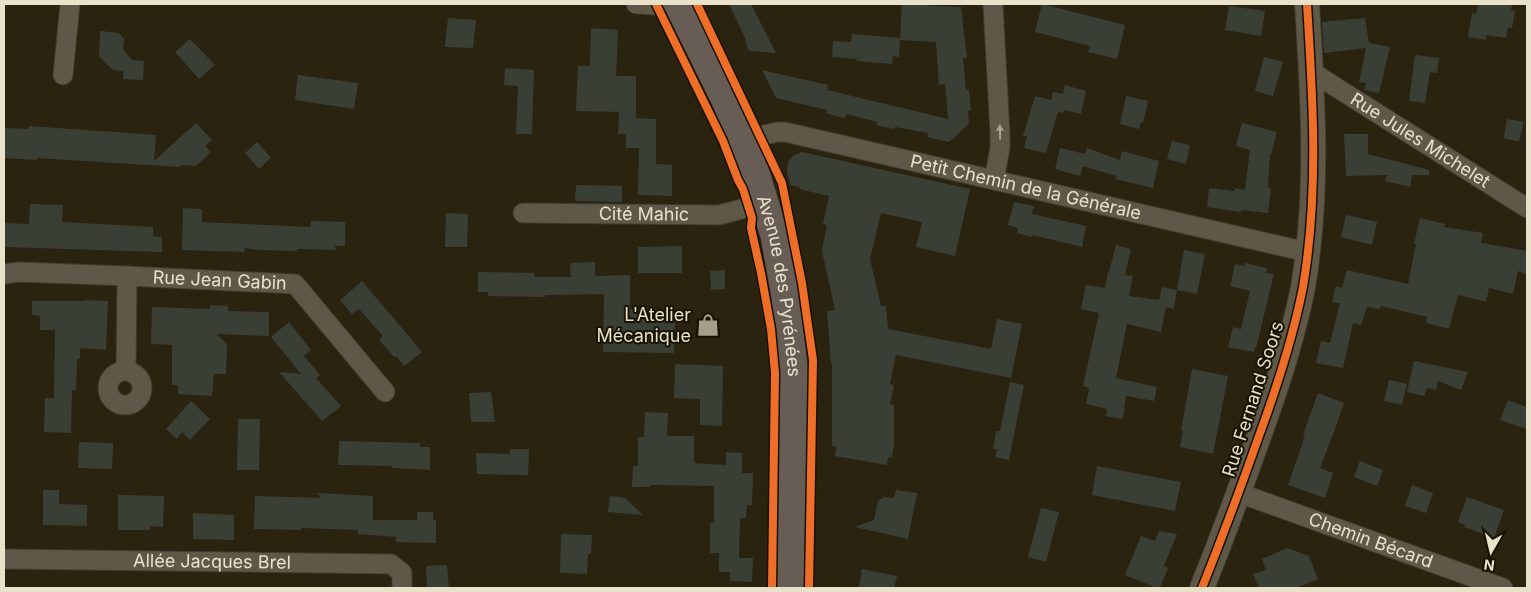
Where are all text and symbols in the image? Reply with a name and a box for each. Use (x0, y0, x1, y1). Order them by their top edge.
street label: Rue Jules Michelet (1347, 88, 1494, 192)
one-way arrow (996, 123, 1004, 139)
street label: Petit Chemin de la Générale (908, 150, 1143, 224)
street label: Avenue des Pyrénées (753, 193, 805, 377)
street label: Cité Mahic (599, 203, 689, 225)
street label: Rue Jean Gabin (152, 266, 287, 294)
place label: L'Atelier Mécanique (597, 304, 691, 346)
shop icon: L'Atelier Mécanique (695, 312, 721, 338)
street label: Rue Fernand Soors (1217, 319, 1288, 479)
street label: Chemin Bécard (1306, 508, 1436, 572)
north arrow (1466, 527, 1516, 577)
street label: Allée Jacques Brel (133, 550, 291, 573)
text: N (1483, 556, 1496, 575)

